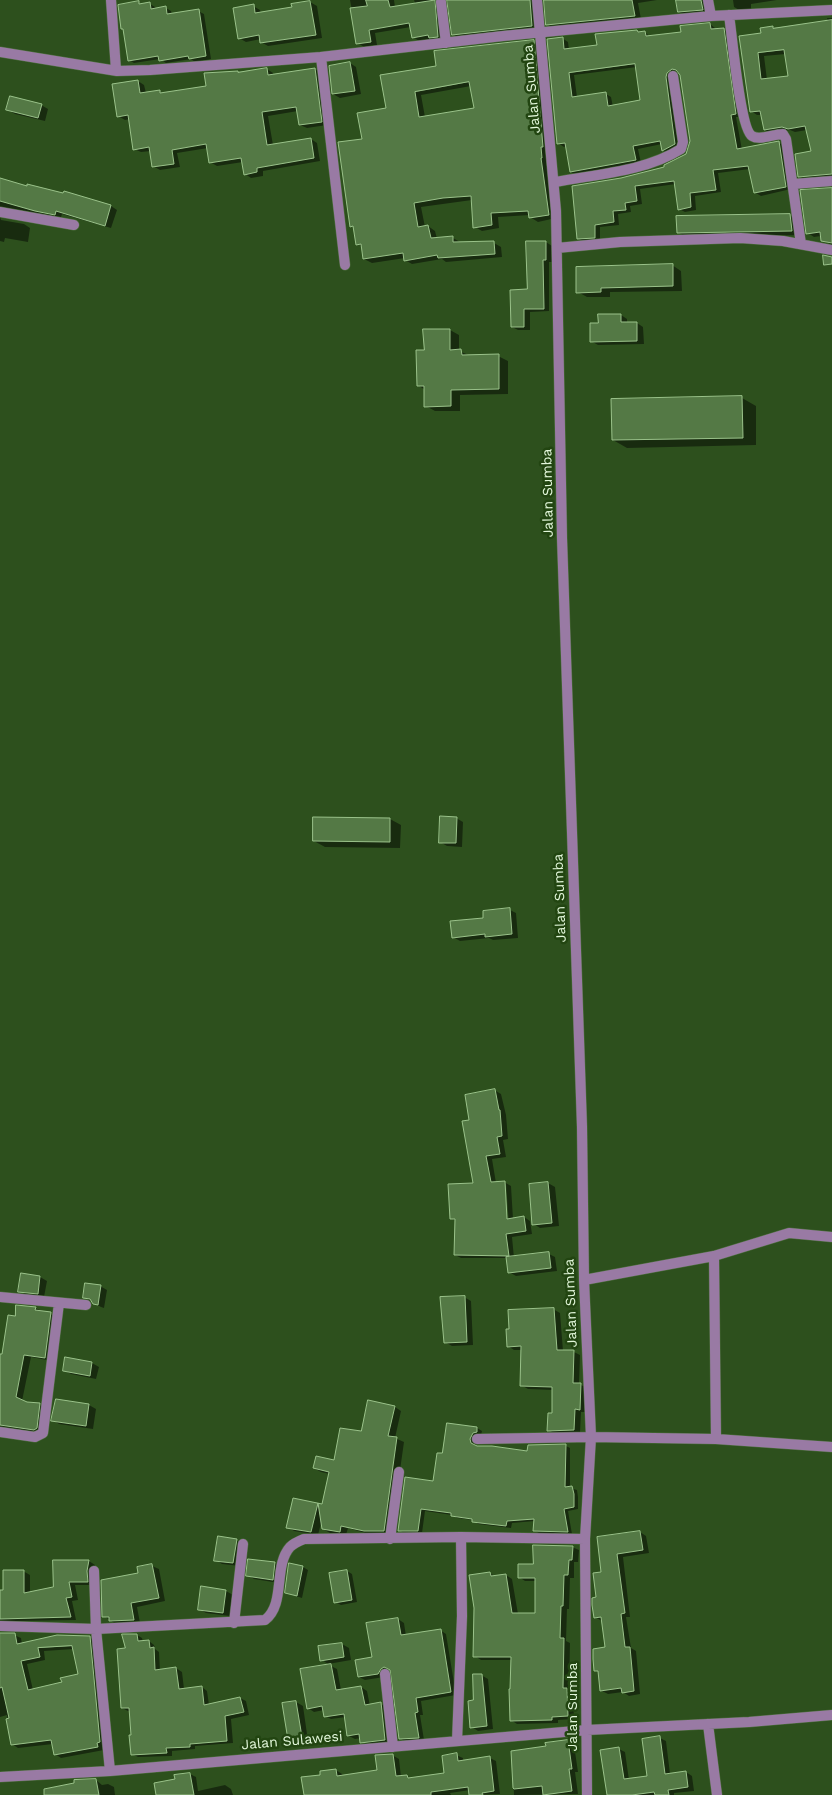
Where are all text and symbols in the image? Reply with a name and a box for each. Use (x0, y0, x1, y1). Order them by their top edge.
street label: Jalan Sumba (520, 44, 544, 134)
street label: Jalan Sumba (539, 448, 557, 538)
street label: Jalan Sumba (550, 853, 570, 943)
street label: Jalan Sumba (561, 1258, 581, 1348)
street label: Jalan Sumba (565, 1663, 581, 1751)
street label: Jalan Sulawesi (241, 1728, 343, 1754)

